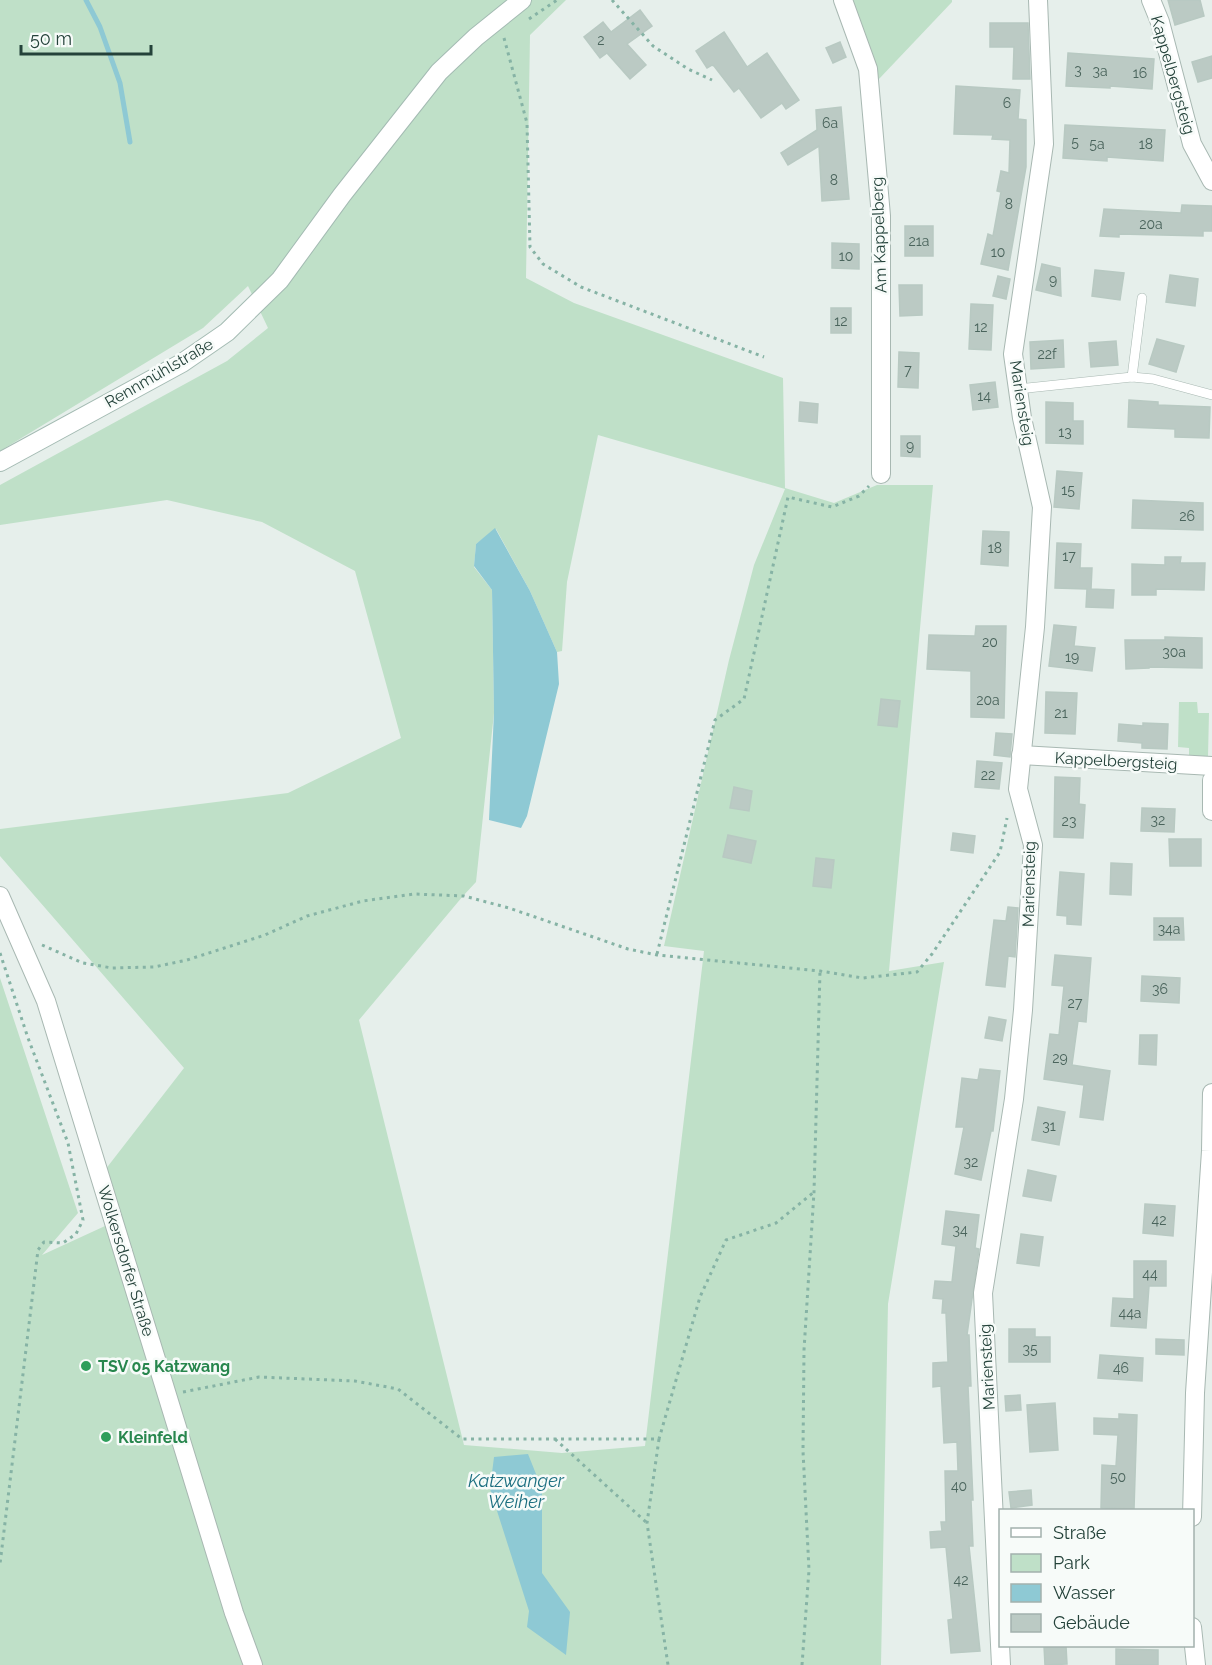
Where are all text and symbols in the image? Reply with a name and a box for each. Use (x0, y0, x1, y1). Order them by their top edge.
street label: Kappelbergsteig (1147, 13, 1199, 137)
scale bar (21, 18, 152, 56)
text: 50 m (30, 28, 72, 49)
house number: 2 (597, 32, 605, 48)
house number: 3 (1074, 62, 1082, 78)
house number: 3a (1092, 63, 1108, 79)
house number: 16 (1133, 65, 1147, 81)
house number: 6 (1003, 95, 1011, 111)
house number: 6a (822, 115, 838, 131)
house number: 5 (1071, 134, 1079, 150)
house number: 5a (1089, 136, 1105, 152)
house number: 18 (1139, 136, 1153, 152)
house number: 8 (830, 172, 838, 188)
street label: Am Kappelberg (867, 176, 891, 294)
house number: 8 (1005, 196, 1013, 212)
house number: 20a (1139, 216, 1163, 232)
house number: 21a (909, 233, 929, 249)
house number: 10 (991, 244, 1005, 260)
house number: 10 (839, 248, 853, 264)
house number: 9 (1049, 272, 1057, 288)
house number: 12 (834, 313, 848, 329)
house number: 12 (974, 319, 988, 335)
street label: Rennmühlstraße (102, 334, 216, 412)
house number: 22f (1037, 346, 1058, 362)
street label: Mariensteig (1006, 359, 1038, 447)
house number: 7 (904, 362, 912, 378)
house number: 14 (977, 388, 991, 404)
house number: 13 (1058, 424, 1072, 440)
house number: 9 (906, 438, 914, 454)
house number: 15 (1061, 482, 1075, 498)
house number: 26 (1179, 508, 1195, 524)
house number: 18 (988, 540, 1002, 556)
house number: 17 (1062, 548, 1076, 564)
house number: 20 (982, 634, 998, 650)
house number: 30a (1162, 644, 1186, 660)
house number: 19 (1065, 649, 1079, 665)
house number: 20a (976, 692, 1000, 708)
house number: 21 (1054, 705, 1068, 721)
street label: Kappelbergsteig (1054, 748, 1178, 774)
house number: 22 (981, 767, 995, 783)
house number: 32 (1151, 812, 1165, 828)
house number: 23 (1062, 813, 1076, 829)
street label: Mariensteig (1019, 841, 1039, 927)
house number: 34a (1158, 921, 1180, 937)
house number: 36 (1152, 981, 1168, 997)
house number: 27 (1068, 995, 1083, 1011)
house number: 29 (1052, 1050, 1068, 1066)
house number: 31 (1042, 1118, 1056, 1134)
house number: 32 (964, 1154, 978, 1170)
street label: Wolkersdorfer Straße (94, 1183, 158, 1339)
house number: 42 (1152, 1212, 1166, 1228)
house number: 34 (952, 1222, 968, 1238)
house number: 44 (1142, 1266, 1158, 1282)
house number: 44a (1119, 1305, 1141, 1321)
street label: Mariensteig (975, 1323, 999, 1411)
house number: 35 (1022, 1341, 1038, 1357)
place label: TSV 05 Katzwang (98, 1357, 230, 1376)
marker: TSV 05 Katzwang (79, 1359, 93, 1373)
house number: 46 (1113, 1360, 1129, 1376)
place label: Kleinfeld (118, 1428, 188, 1447)
marker: Kleinfeld (99, 1430, 113, 1444)
house number: 50 (1110, 1469, 1126, 1485)
water label: Katzwanger Weiher (468, 1470, 565, 1512)
house number: 40 (951, 1478, 967, 1494)
legend (999, 1509, 1194, 1647)
text: Straße (1053, 1522, 1107, 1543)
text: Park (1053, 1552, 1090, 1573)
house number: 42 (954, 1572, 968, 1588)
text: Wasser (1053, 1582, 1116, 1603)
text: Gebäude (1053, 1612, 1130, 1633)

